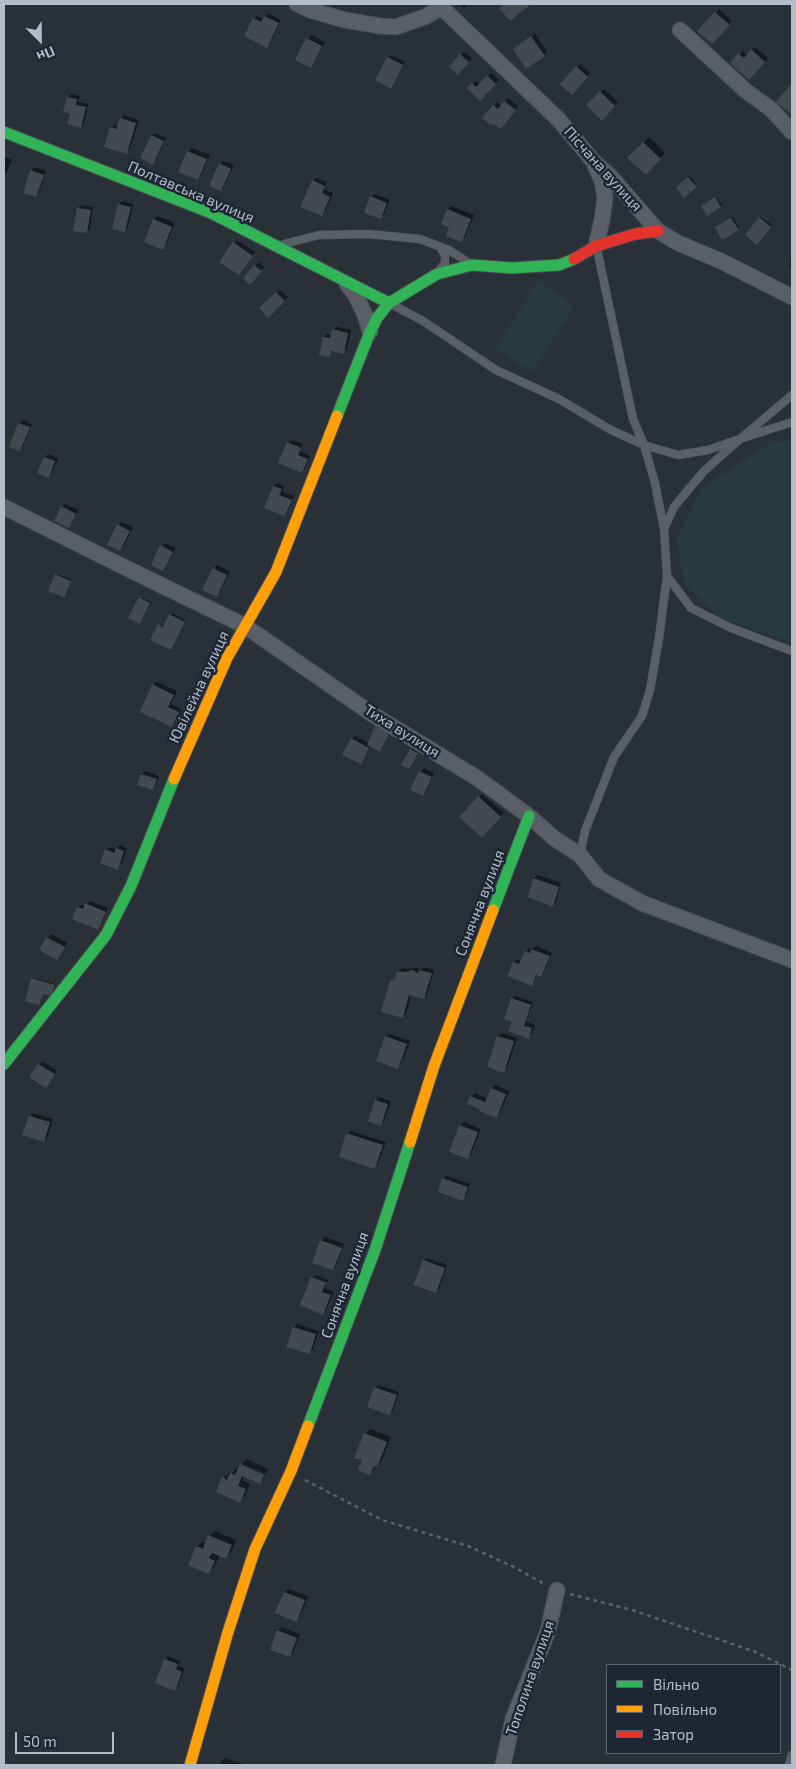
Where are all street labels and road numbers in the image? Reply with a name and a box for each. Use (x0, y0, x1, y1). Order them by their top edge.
street label: Пісчана вулиця (560, 123, 646, 215)
street label: Полтавська вулиця (125, 157, 257, 227)
street label: Ювілейна вулиця (165, 628, 233, 746)
street label: Тиха вулиця (361, 701, 443, 761)
street label: Сонячна вулиця (451, 847, 509, 959)
street label: Сонячна вулиця (317, 1229, 373, 1341)
street label: Тополина вулиця (502, 1618, 558, 1738)

